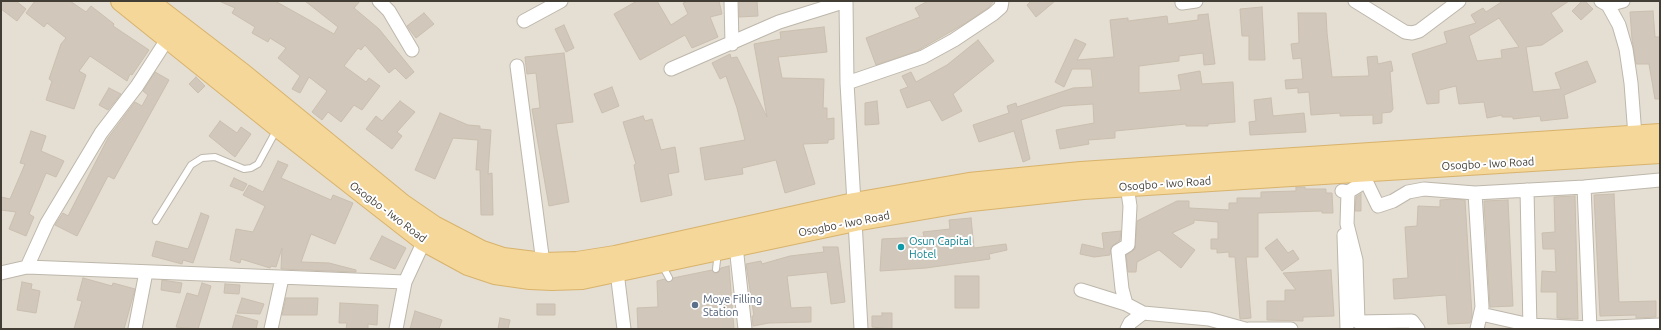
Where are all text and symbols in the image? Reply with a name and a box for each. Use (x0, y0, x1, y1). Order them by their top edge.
street label: Osogbo - Iwo Road (1441, 155, 1535, 173)
street label: Osogbo - Iwo Road (1118, 174, 1212, 194)
street label: Osogbo - Iwo Road (347, 179, 429, 245)
street label: Osogbo - Iwo Road (797, 209, 891, 239)
place label: Osun Capital Hotel (909, 234, 972, 260)
marker: Osun Capital Hotel (896, 242, 906, 252)
place label: Moye Filling Station (703, 292, 762, 318)
marker: Moye Filling Station (690, 300, 700, 310)

